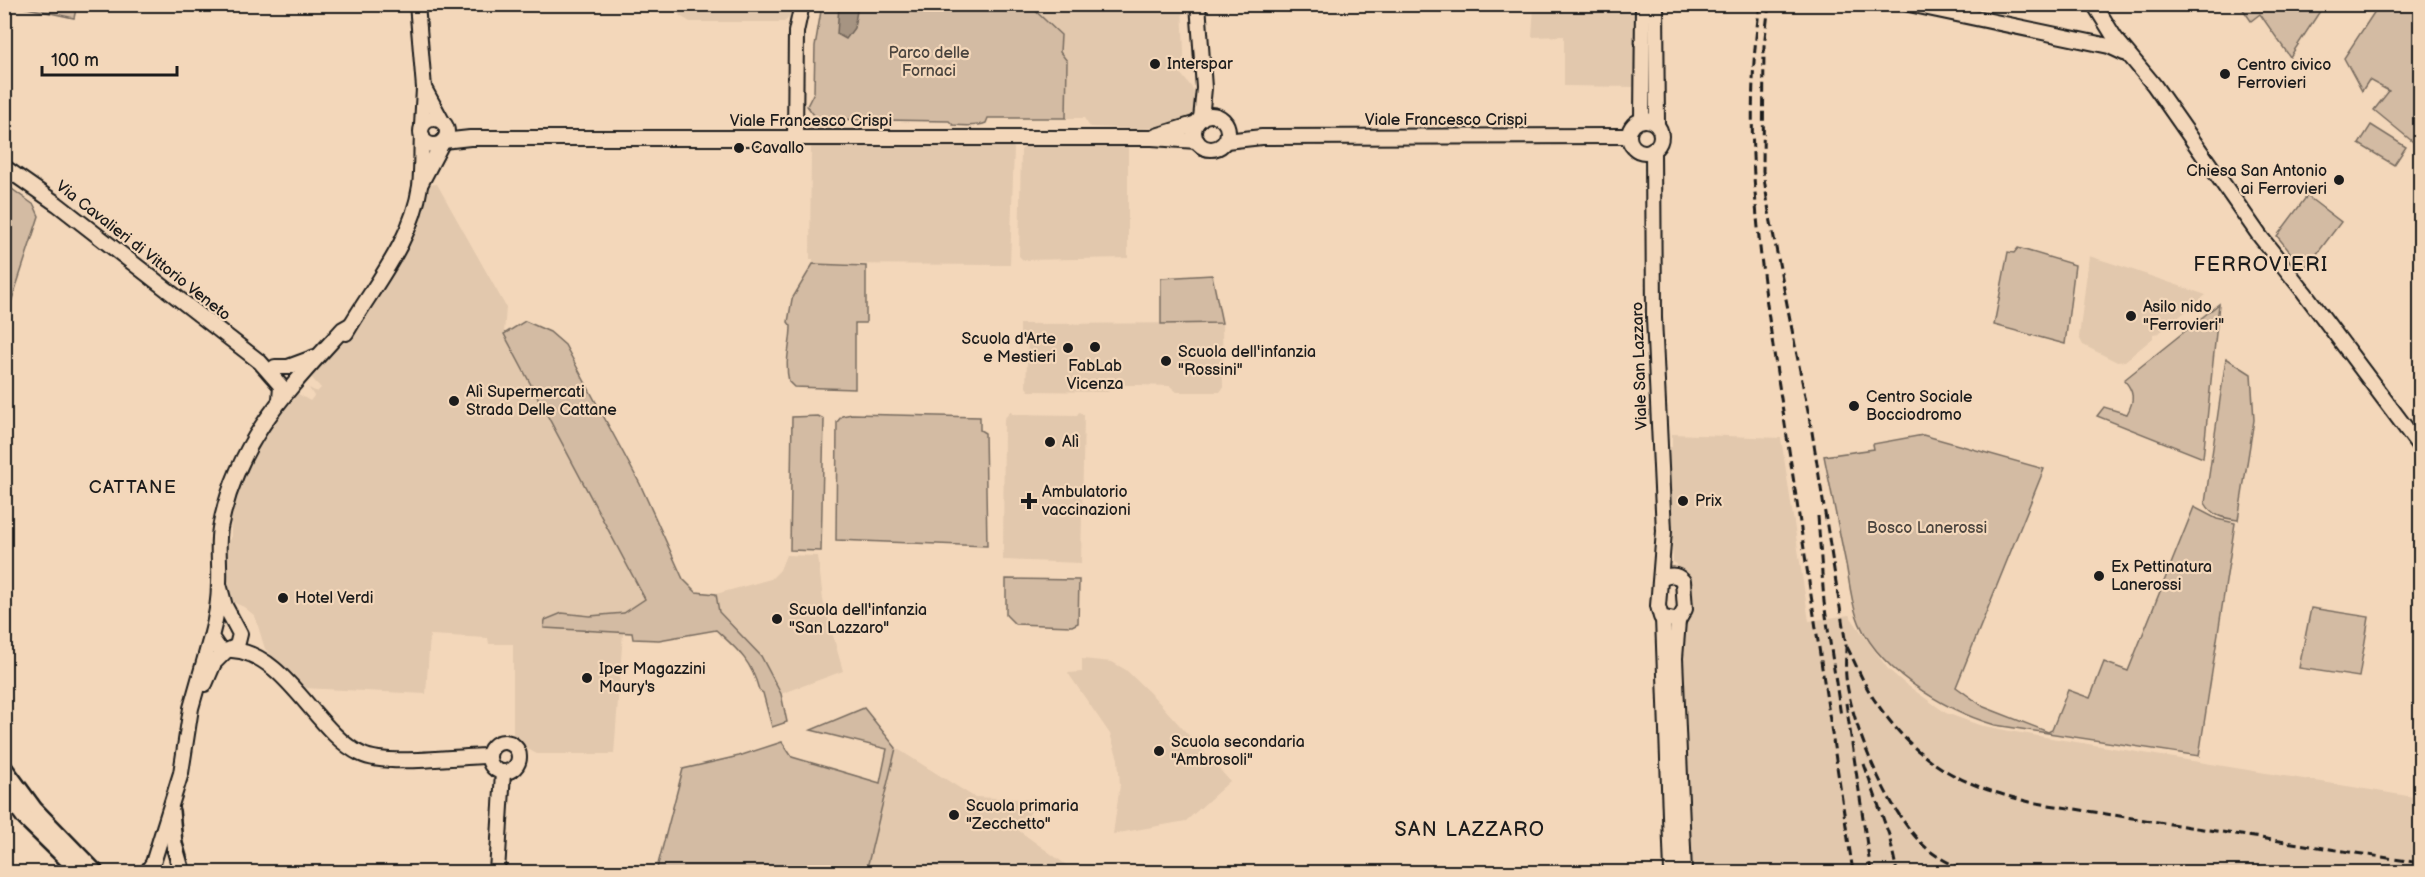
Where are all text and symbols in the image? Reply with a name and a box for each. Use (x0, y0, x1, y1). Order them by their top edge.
scale bar (42, 39, 177, 77)
park label: Parco delle Fornaci (888, 44, 970, 81)
text: 100 m (51, 50, 99, 71)
place label: Interspar (1167, 55, 1233, 74)
place label: Centro civico Ferrovieri (2237, 56, 2331, 93)
marker: Interspar (1148, 57, 1162, 71)
marker: Centro civico Ferrovieri (2218, 67, 2232, 81)
street label: Viale Francesco Crispi (1365, 111, 1527, 130)
street label: Viale Francesco Crispi (730, 112, 892, 131)
place label: Cavallo (751, 139, 804, 158)
marker: Cavallo (732, 141, 746, 155)
place label: Chiesa San Antonio ai Ferrovieri (2186, 162, 2327, 199)
marker: Chiesa San Antonio ai Ferrovieri (2332, 173, 2346, 187)
street label: Via Cavalieri di Vittorio Veneto (52, 177, 234, 325)
district label: FERROVIERI (2193, 253, 2329, 277)
place label: Asilo nido "Ferrovieri" (2143, 298, 2224, 335)
street label: Viale San Lazzaro (1628, 302, 1652, 430)
marker: Asilo nido "Ferrovieri" (2124, 309, 2138, 323)
place label: Scuola d'Arte e Mestieri (962, 330, 1057, 367)
marker: FabLab Vicenza (1088, 340, 1102, 354)
marker: Scuola d'Arte e Mestieri (1061, 341, 1075, 355)
place label: Scuola dell'infanzia "Rossini" (1178, 343, 1316, 380)
marker: Scuola dell'infanzia "Rossini" (1159, 354, 1173, 368)
place label: FabLab Vicenza (1066, 357, 1124, 394)
place label: Alì Supermercati Strada Delle Cattane (466, 383, 617, 420)
place label: Centro Sociale Bocciodromo (1866, 388, 1973, 425)
marker: Alì Supermercati Strada Delle Cattane (447, 394, 461, 408)
marker: Centro Sociale Bocciodromo (1847, 399, 1861, 413)
place label: Alì (1062, 433, 1079, 452)
marker: Alì (1043, 435, 1057, 449)
district label: CATTANE (89, 477, 177, 498)
place label: Ambulatorio vaccinazioni (1041, 483, 1131, 520)
marker: Ambulatorio vaccinazioni (1020, 492, 1038, 510)
place label: Prix (1695, 492, 1723, 511)
marker: Prix (1676, 494, 1690, 508)
park label: Bosco Lanerossi (1867, 519, 1987, 538)
place label: Ex Pettinatura Lanerossi (2111, 558, 2212, 595)
marker: Ex Pettinatura Lanerossi (2092, 569, 2106, 583)
place label: Hotel Verdi (295, 589, 373, 608)
marker: Hotel Verdi (276, 591, 290, 605)
place label: Scuola dell'infanzia "San Lazzaro" (789, 601, 927, 638)
marker: Scuola dell'infanzia "San Lazzaro" (770, 612, 784, 626)
place label: Iper Magazzini Maury's (599, 660, 706, 697)
marker: Iper Magazzini Maury's (580, 671, 594, 685)
place label: Scuola secondaria "Ambrosoli" (1171, 733, 1305, 770)
marker: Scuola secondaria "Ambrosoli" (1152, 744, 1166, 758)
place label: Scuola primaria "Zecchetto" (966, 797, 1079, 834)
marker: Scuola primaria "Zecchetto" (947, 808, 961, 822)
district label: SAN LAZZARO (1394, 818, 1546, 842)

